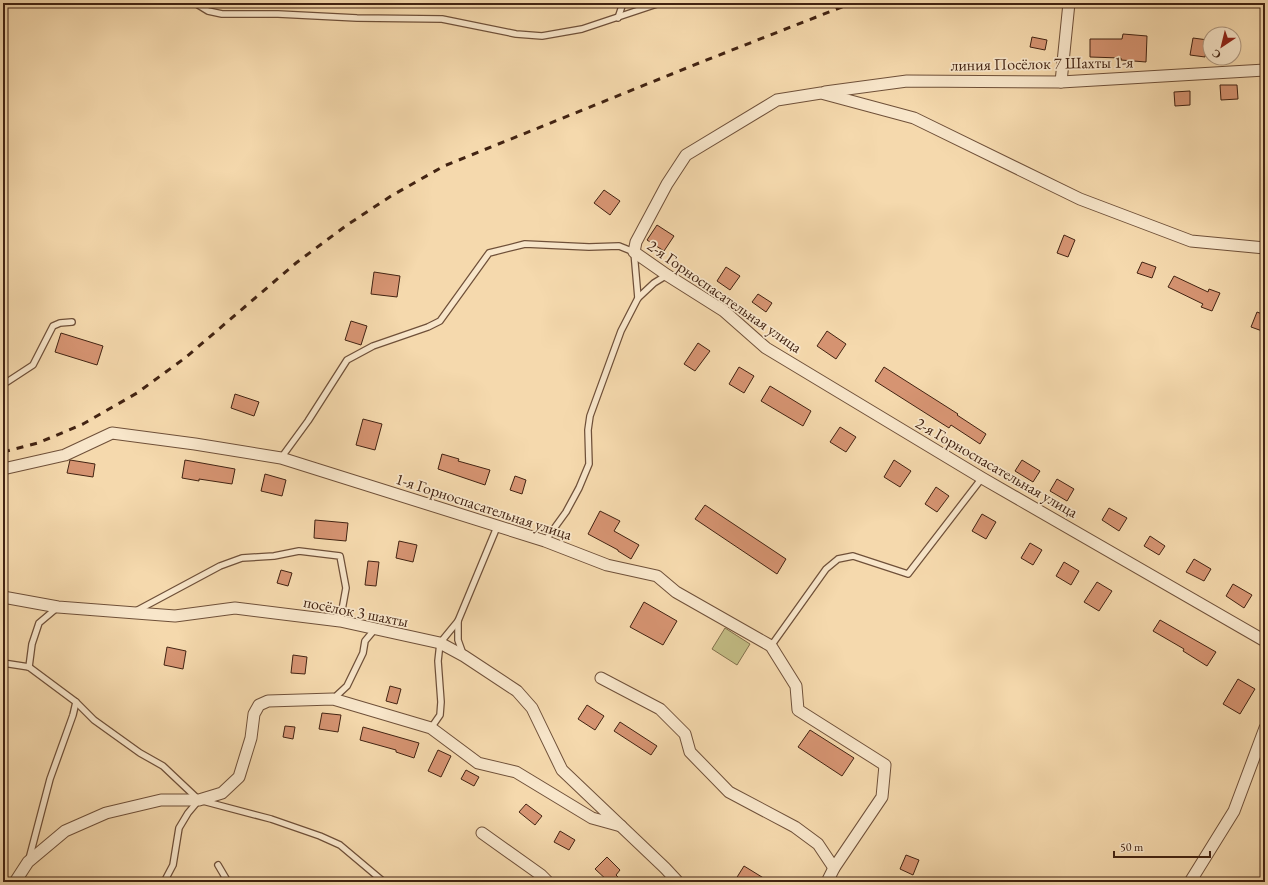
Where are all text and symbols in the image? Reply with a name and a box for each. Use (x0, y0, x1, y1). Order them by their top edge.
north arrow (1202, 26, 1242, 66)
text: С (1209, 46, 1223, 62)
street label: линия Посёлок 7 Шахты 1-я (950, 51, 1134, 76)
street label: 2-я Горноспасательная улица (643, 235, 807, 358)
street label: 2-я Горноспасательная улица (912, 412, 1082, 523)
street label: 1-я Горноспасательная улица (393, 468, 575, 545)
street label: посёлок 3 шахты (302, 591, 410, 632)
scale bar (1114, 833, 1210, 859)
text: 50 m (1120, 839, 1144, 855)

